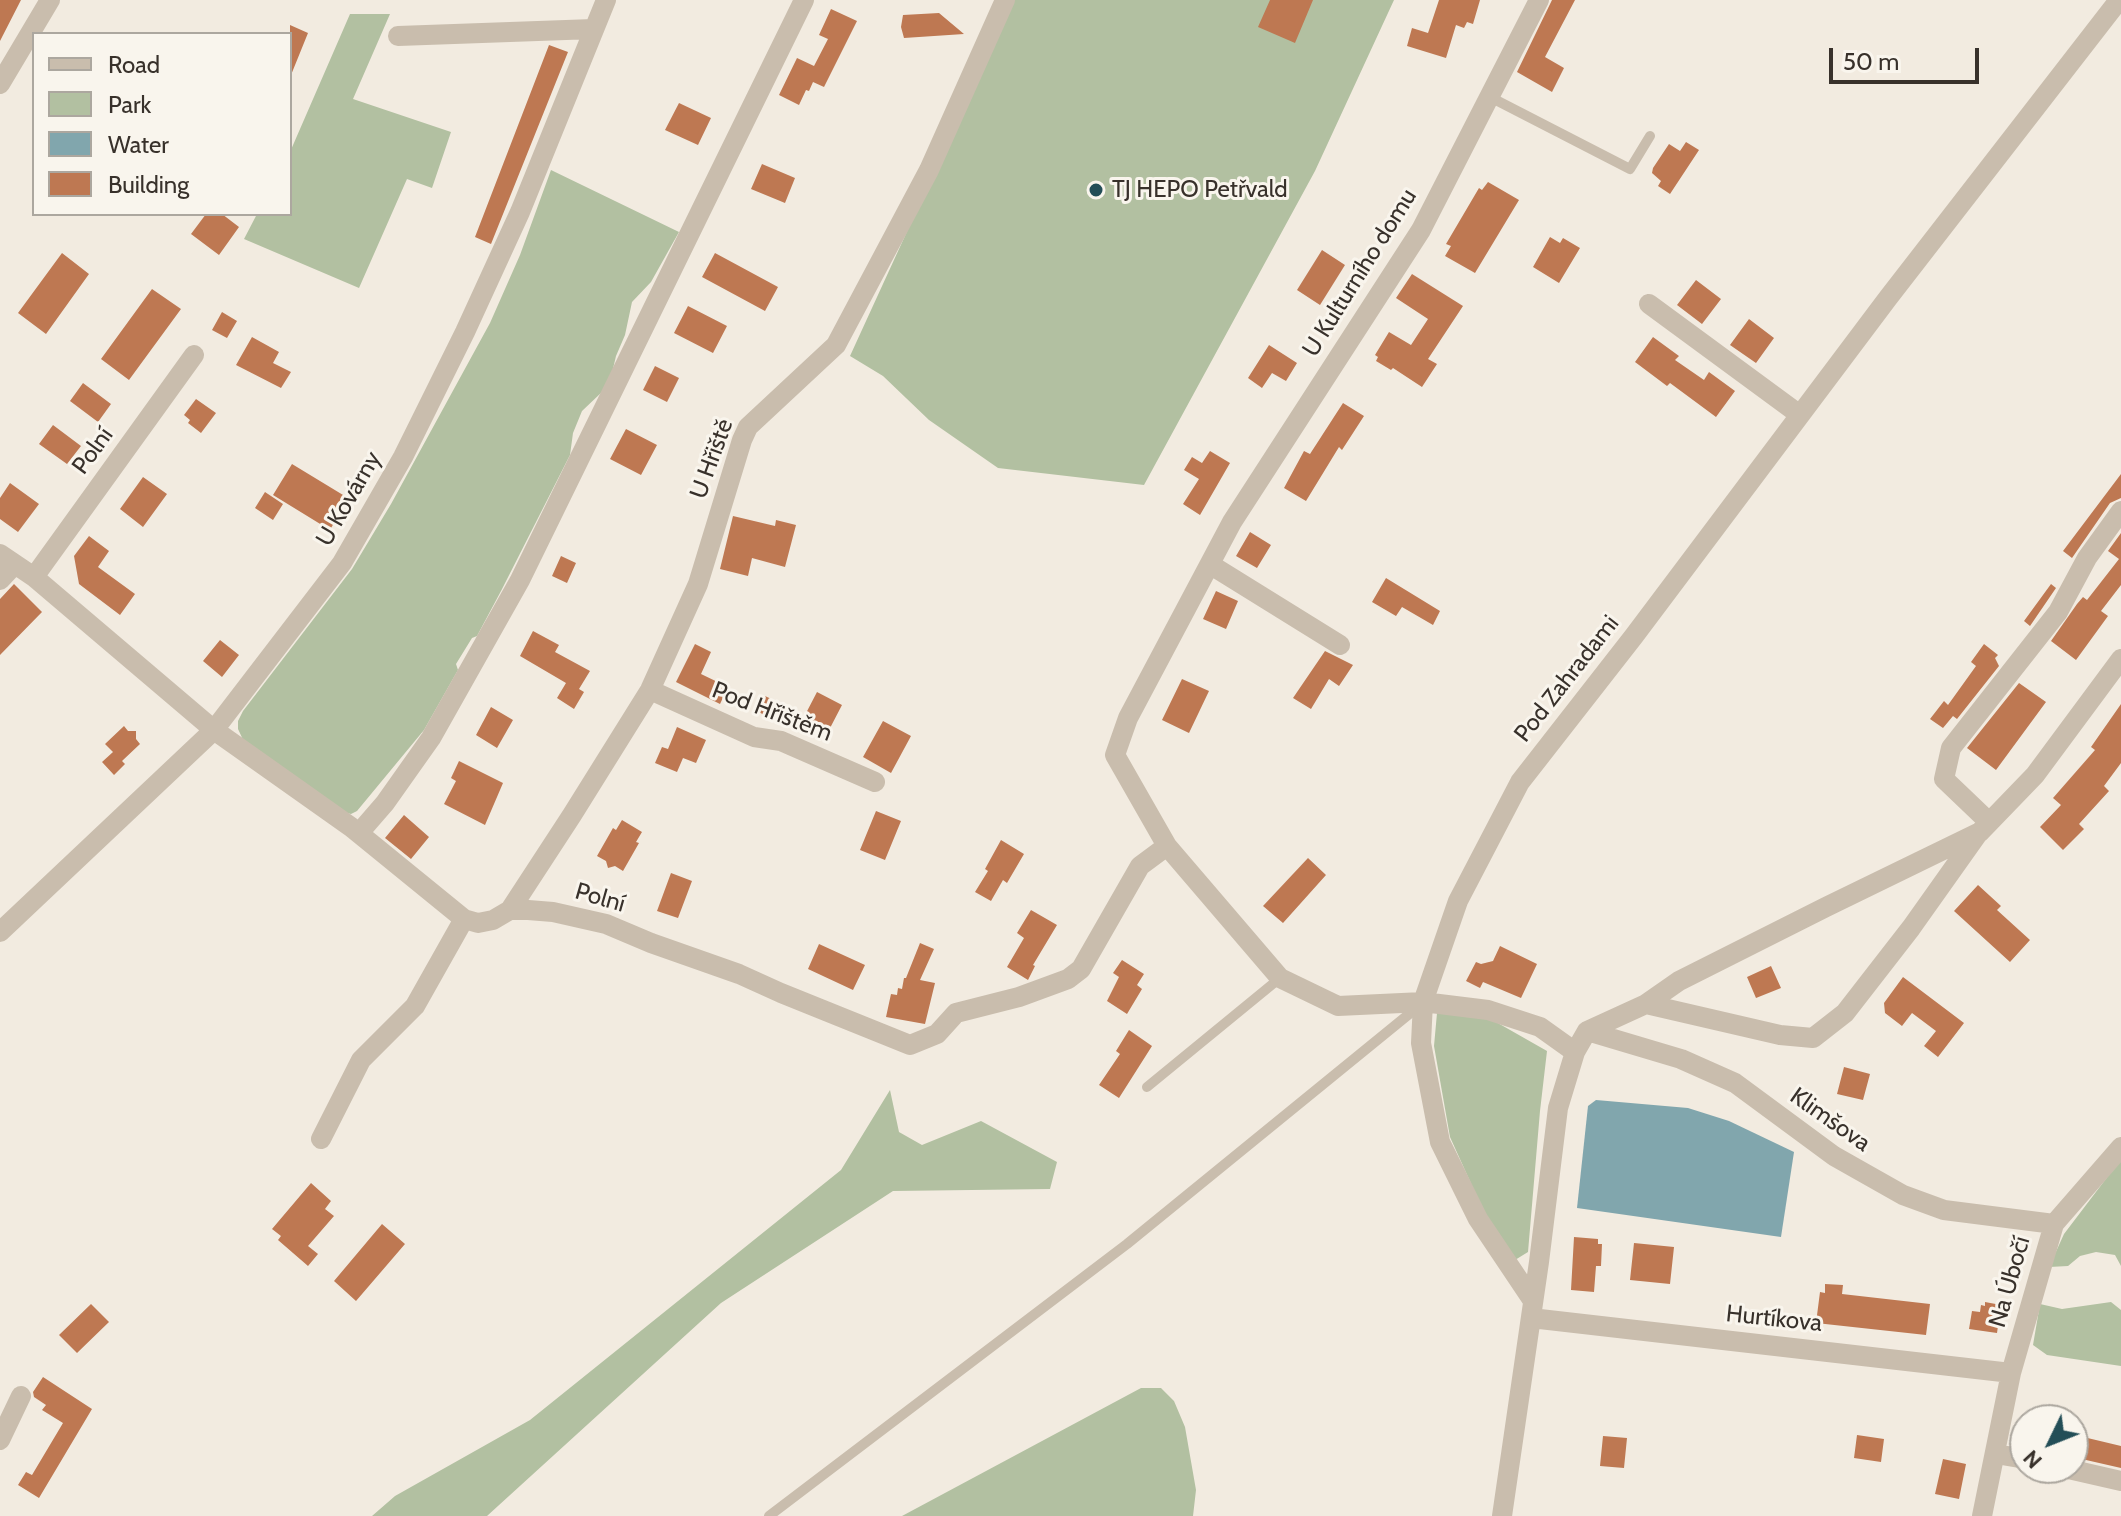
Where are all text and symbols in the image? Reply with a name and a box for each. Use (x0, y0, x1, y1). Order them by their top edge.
legend (32, 32, 292, 216)
scale bar (1833, 32, 1983, 82)
text: 50 m (1843, 47, 1899, 76)
text: Road (108, 50, 160, 79)
text: Park (108, 90, 151, 119)
text: Water (108, 130, 169, 159)
text: Building (108, 170, 189, 199)
place label: TJ HEPO Petřvald (1112, 176, 1288, 204)
marker: TJ HEPO Petřvald (1087, 181, 1105, 199)
street label: U Kulturního domu (1297, 184, 1423, 362)
street label: U Hřiště (684, 415, 740, 503)
street label: Polní (66, 422, 120, 480)
street label: U Kovárny (310, 447, 388, 551)
street label: Pod Zahradami (1509, 610, 1625, 748)
street label: Pod Hřištěm (708, 676, 836, 748)
street label: Polní (572, 877, 628, 919)
street label: Klimšova (1784, 1082, 1876, 1158)
street label: Na Úbočí (1983, 1233, 2037, 1331)
street label: Hurtíkova (1725, 1300, 1823, 1338)
north arrow (2009, 1404, 2089, 1484)
text: N (2017, 1444, 2048, 1474)

